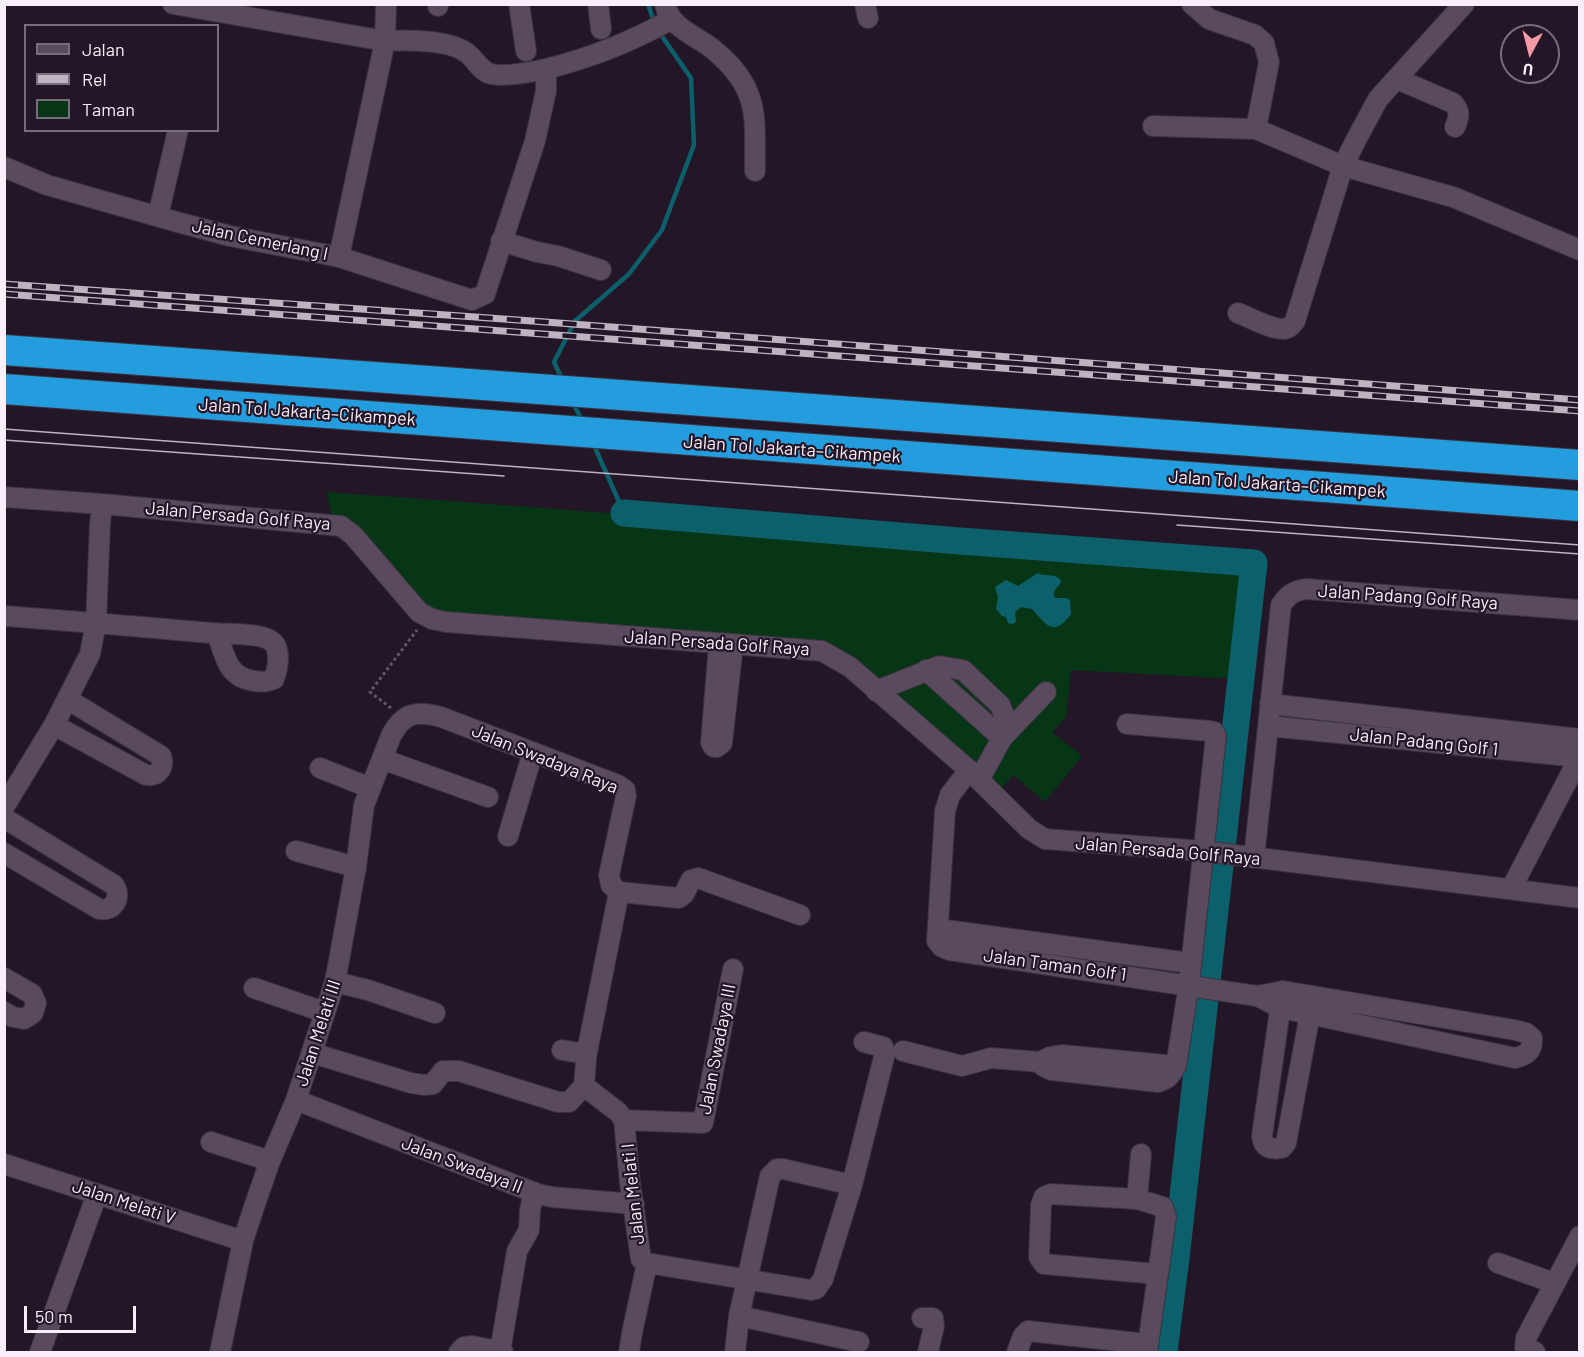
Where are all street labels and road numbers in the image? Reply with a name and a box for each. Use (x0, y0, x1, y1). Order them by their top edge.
street label: Jalan Cemerlang I (190, 215, 330, 265)
street label: Jalan Tol Jakarta–Cikampek (198, 394, 416, 430)
street label: Jalan Tol Jakarta–Cikampek (683, 431, 901, 467)
street label: Jalan Tol Jakarta–Cikampek (1168, 466, 1386, 502)
street label: Jalan Persada Golf Raya (145, 497, 331, 535)
street label: Jalan Padang Golf Raya (1317, 580, 1499, 614)
street label: Jalan Persada Golf Raya (624, 626, 810, 660)
street label: Jalan Swadaya Raya (469, 720, 621, 798)
street label: Jalan Padang Golf 1 (1349, 723, 1499, 761)
street label: Jalan Persada Golf Raya (1075, 832, 1261, 870)
street label: Jalan Taman Golf 1 (982, 944, 1128, 986)
street label: Jalan Melati III (291, 977, 345, 1089)
street label: Jalan Swadaya III (694, 982, 740, 1116)
street label: Jalan Swadaya II (398, 1132, 526, 1198)
street label: Jalan Melati I (617, 1142, 649, 1246)
street label: Jalan Melati V (70, 1175, 178, 1229)

